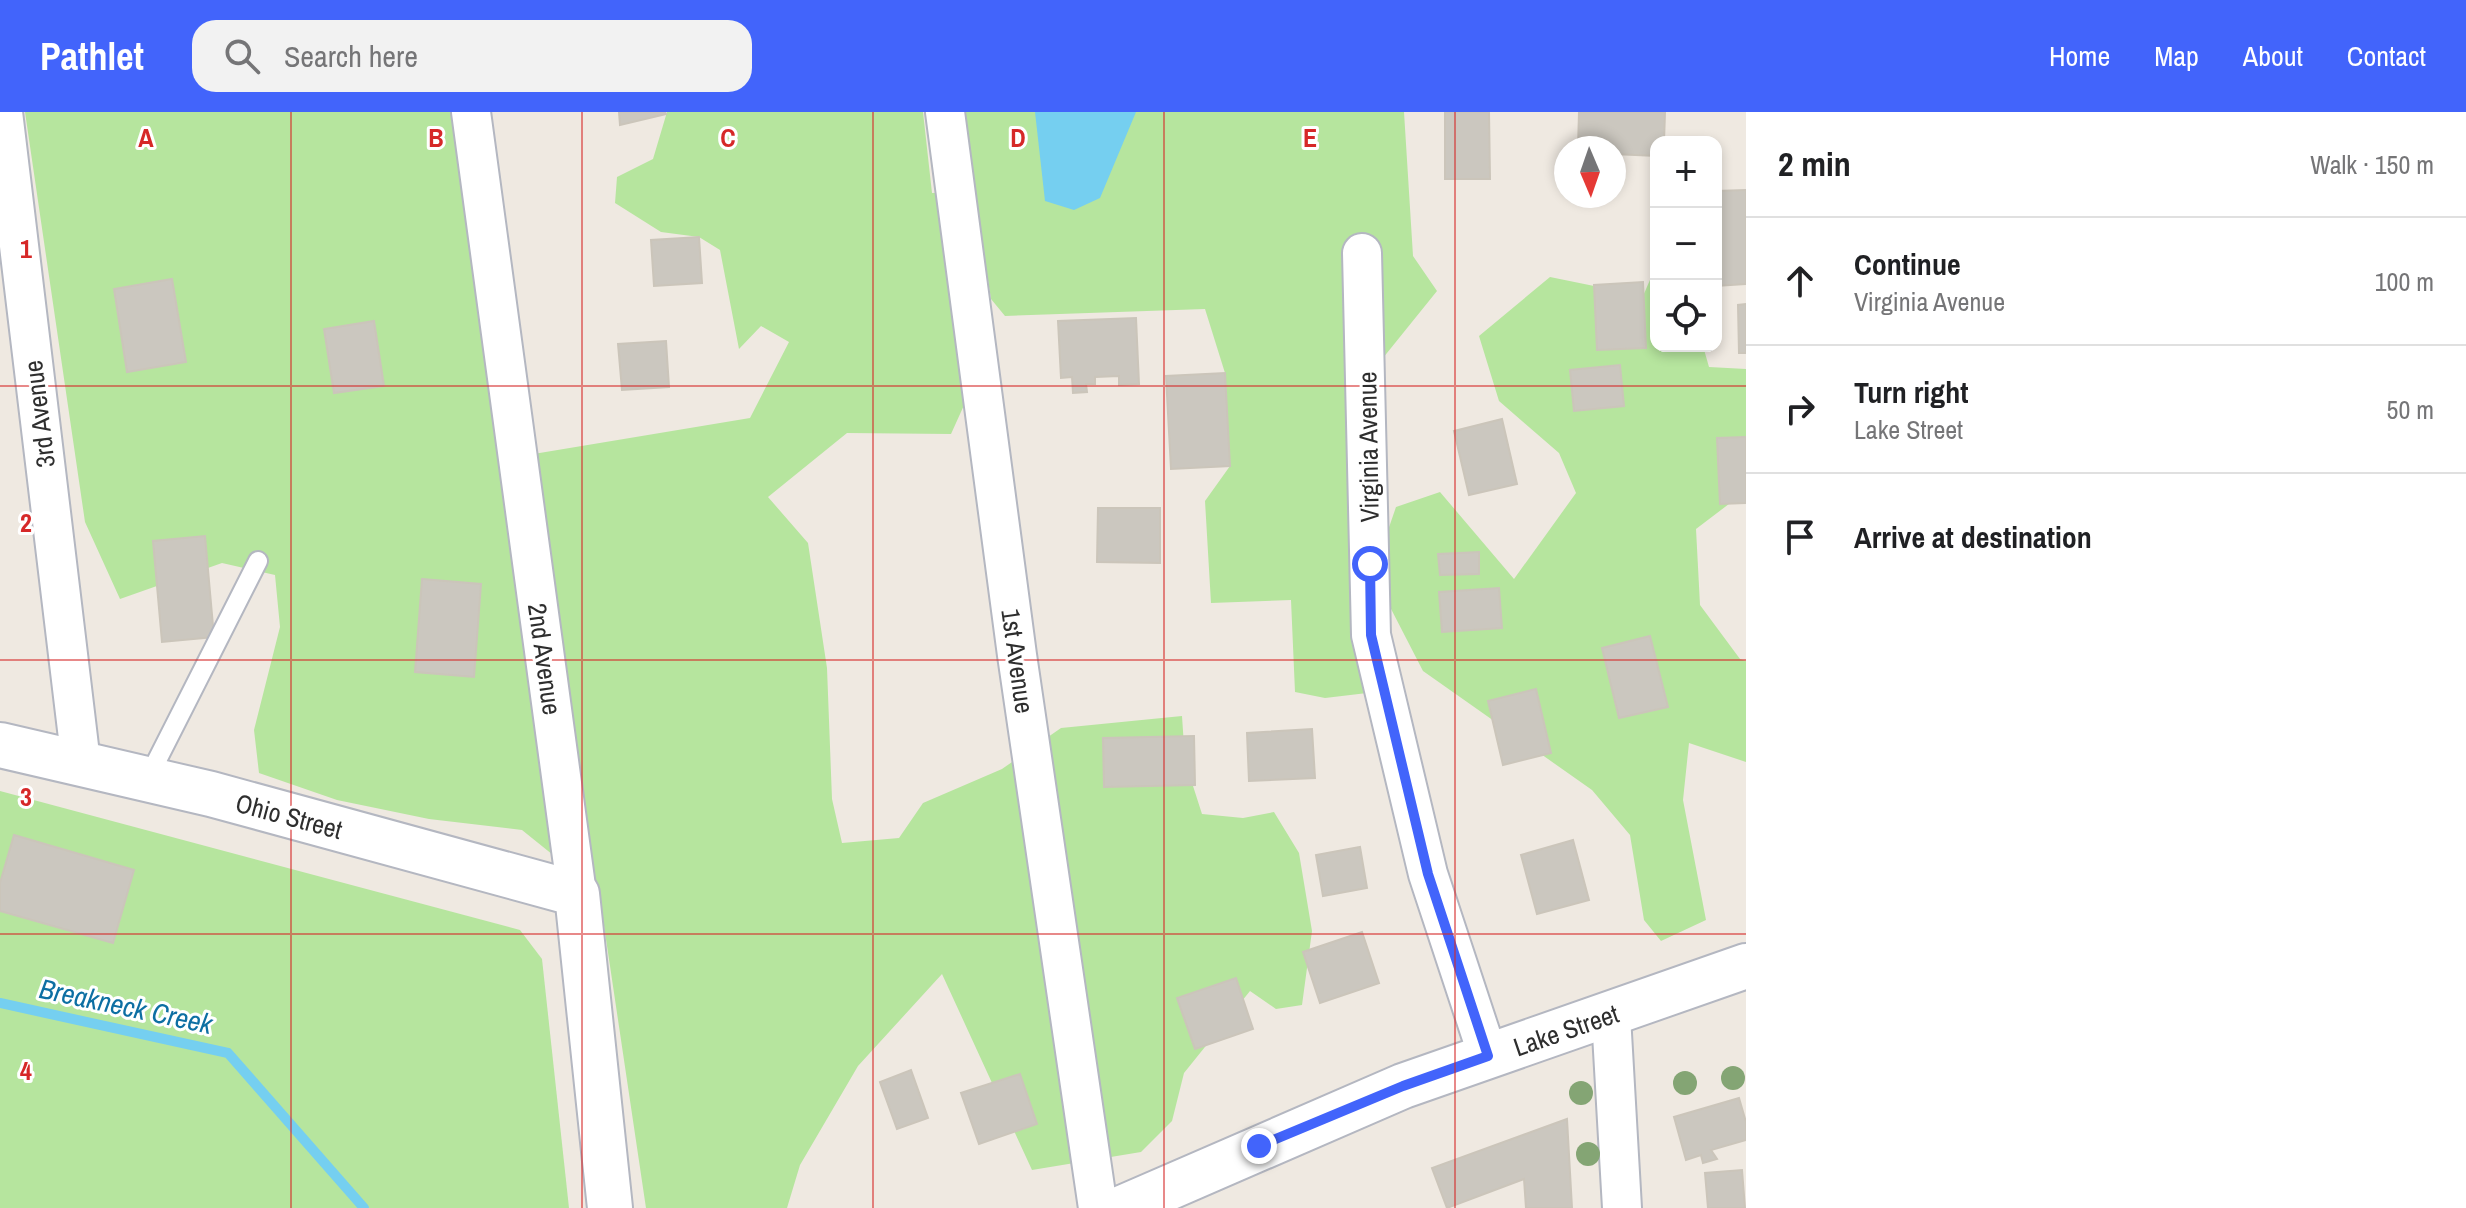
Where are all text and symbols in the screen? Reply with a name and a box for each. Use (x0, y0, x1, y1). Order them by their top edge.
search box (192, 20, 752, 92)
text: Pathlet (40, 31, 144, 82)
icon: search (220, 34, 264, 78)
text: Search here (284, 36, 418, 76)
text: Home (2049, 37, 2110, 75)
text: Map (2154, 37, 2199, 75)
text: About (2243, 37, 2303, 75)
text: Contact (2347, 37, 2426, 75)
text: A (138, 120, 154, 155)
text: B (428, 120, 444, 155)
text: C (720, 120, 736, 155)
text: D (1010, 120, 1026, 155)
text: E (1303, 120, 1317, 155)
north arrow (1554, 136, 1626, 208)
map controls (1650, 136, 1722, 352)
button: + (1650, 136, 1722, 208)
text: 2 min (1778, 141, 1851, 187)
text: Walk · 150 m (2310, 147, 2434, 182)
button: − (1650, 208, 1722, 280)
text: 1 (20, 231, 32, 266)
text: Continue (1854, 244, 1961, 284)
icon: ahead (1778, 259, 1822, 303)
text: 100 m (2375, 264, 2434, 299)
button: locate (1650, 280, 1722, 352)
text: Virginia Avenue (1854, 284, 2005, 319)
street label: 3rd Avenue (15, 359, 63, 469)
street label: Virginia Avenue (1349, 371, 1387, 523)
text: Turn right (1854, 372, 1968, 412)
icon: right (1778, 387, 1822, 431)
text: 50 m (2387, 392, 2434, 427)
text: Lake Street (1854, 412, 1963, 447)
text: 2 (20, 505, 32, 540)
icon: arrive (1778, 515, 1822, 559)
text: Arrive at destination (1854, 517, 2092, 557)
route start (1352, 546, 1388, 582)
street label: 2nd Avenue (520, 601, 570, 717)
street label: 1st Avenue (993, 606, 1043, 716)
text: 3 (20, 779, 32, 814)
street label: Ohio Street (232, 785, 346, 847)
water label: Breakneck Creek (36, 969, 218, 1043)
street label: Lake Street (1509, 996, 1623, 1064)
text: 4 (20, 1053, 32, 1088)
route end (1241, 1128, 1277, 1164)

